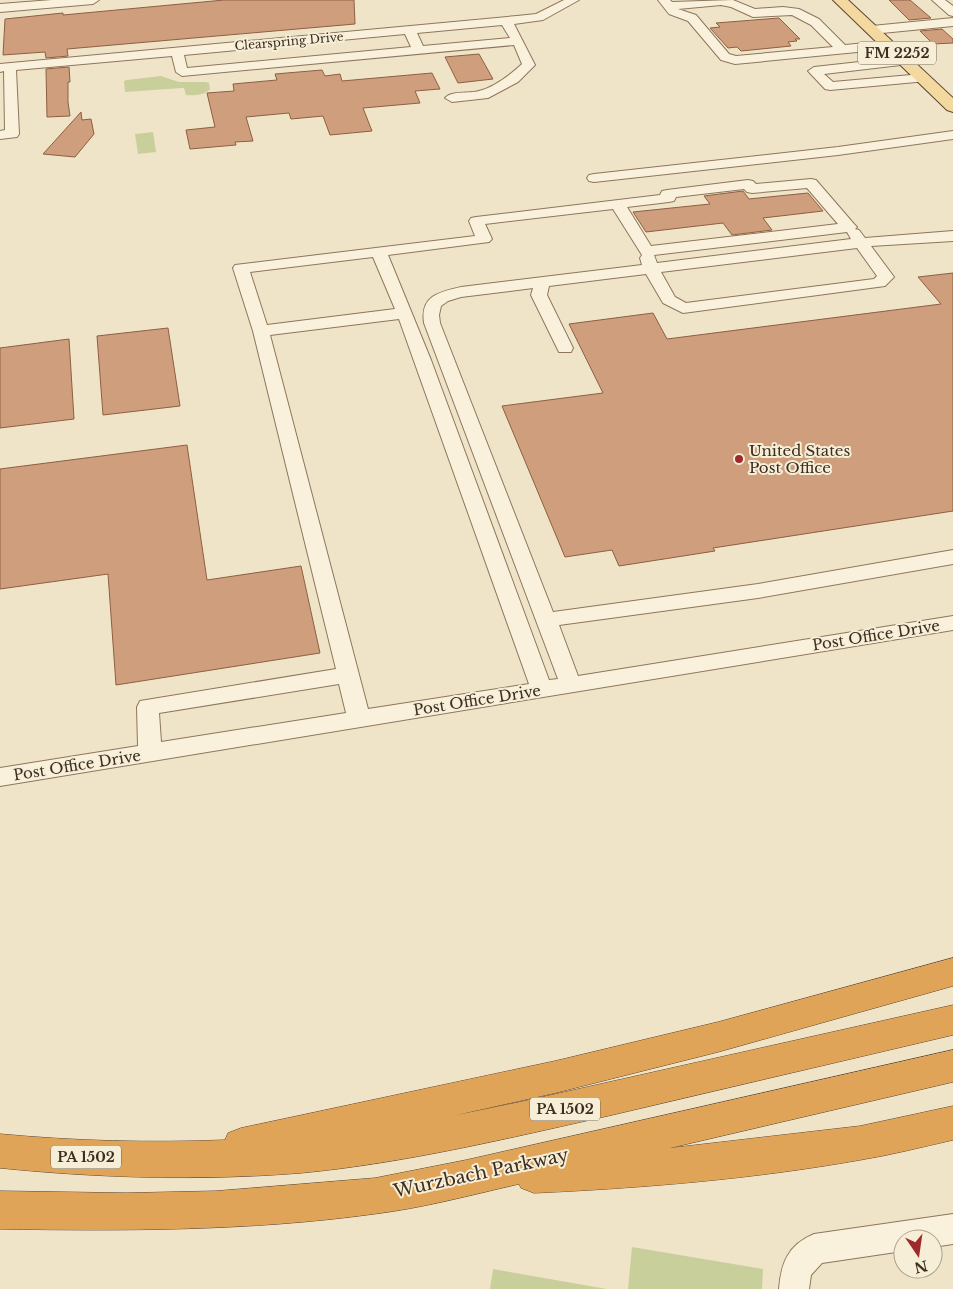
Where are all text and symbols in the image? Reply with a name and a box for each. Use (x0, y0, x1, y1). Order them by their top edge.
street label: Clearspring Drive (234, 29, 344, 53)
road number: FM 2252 (858, 42, 936, 64)
place label: United States Post Office (749, 441, 850, 477)
marker: United States Post Office (733, 453, 745, 465)
street label: Post Office Drive (811, 616, 941, 654)
street label: Post Office Drive (412, 681, 542, 719)
street label: Post Office Drive (12, 746, 142, 784)
road number: PA 1502 (530, 1098, 600, 1120)
street label: Wurzbach Parkway (391, 1144, 571, 1202)
road number: PA 1502 (51, 1146, 121, 1168)
north arrow (893, 1229, 943, 1279)
text: N (912, 1256, 929, 1277)

